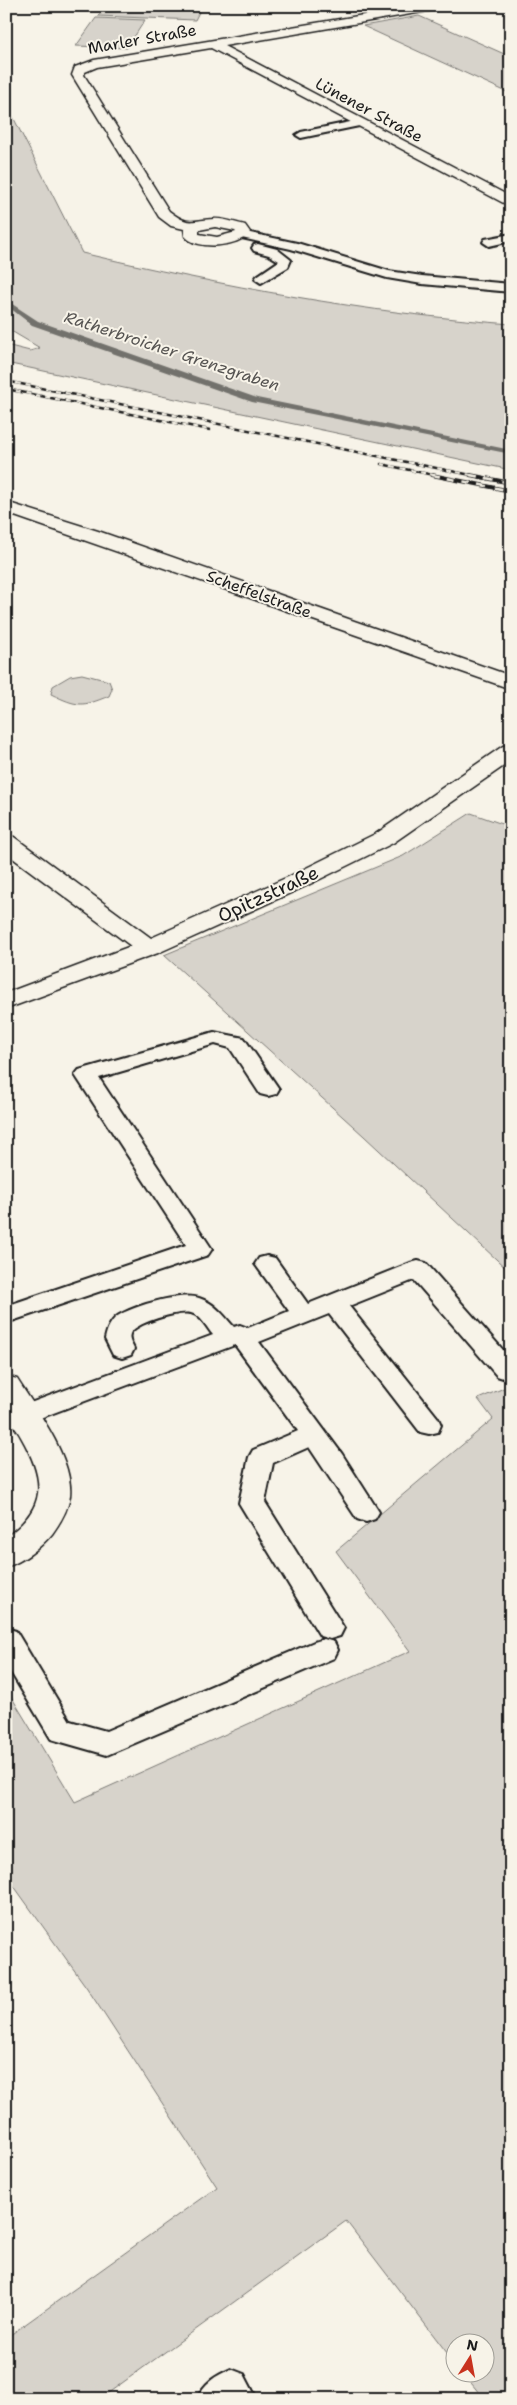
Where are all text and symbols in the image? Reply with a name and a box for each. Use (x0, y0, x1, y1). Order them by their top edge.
street label: Marler Straße (86, 19, 198, 59)
street label: Lünener Straße (312, 73, 426, 147)
water label: Ratherbroicher Grenzgraben (62, 306, 282, 396)
street label: Scheffelstraße (203, 565, 315, 623)
street label: Opitzstraße (214, 860, 322, 928)
north arrow (444, 2332, 494, 2382)
text: N (465, 2335, 480, 2355)

